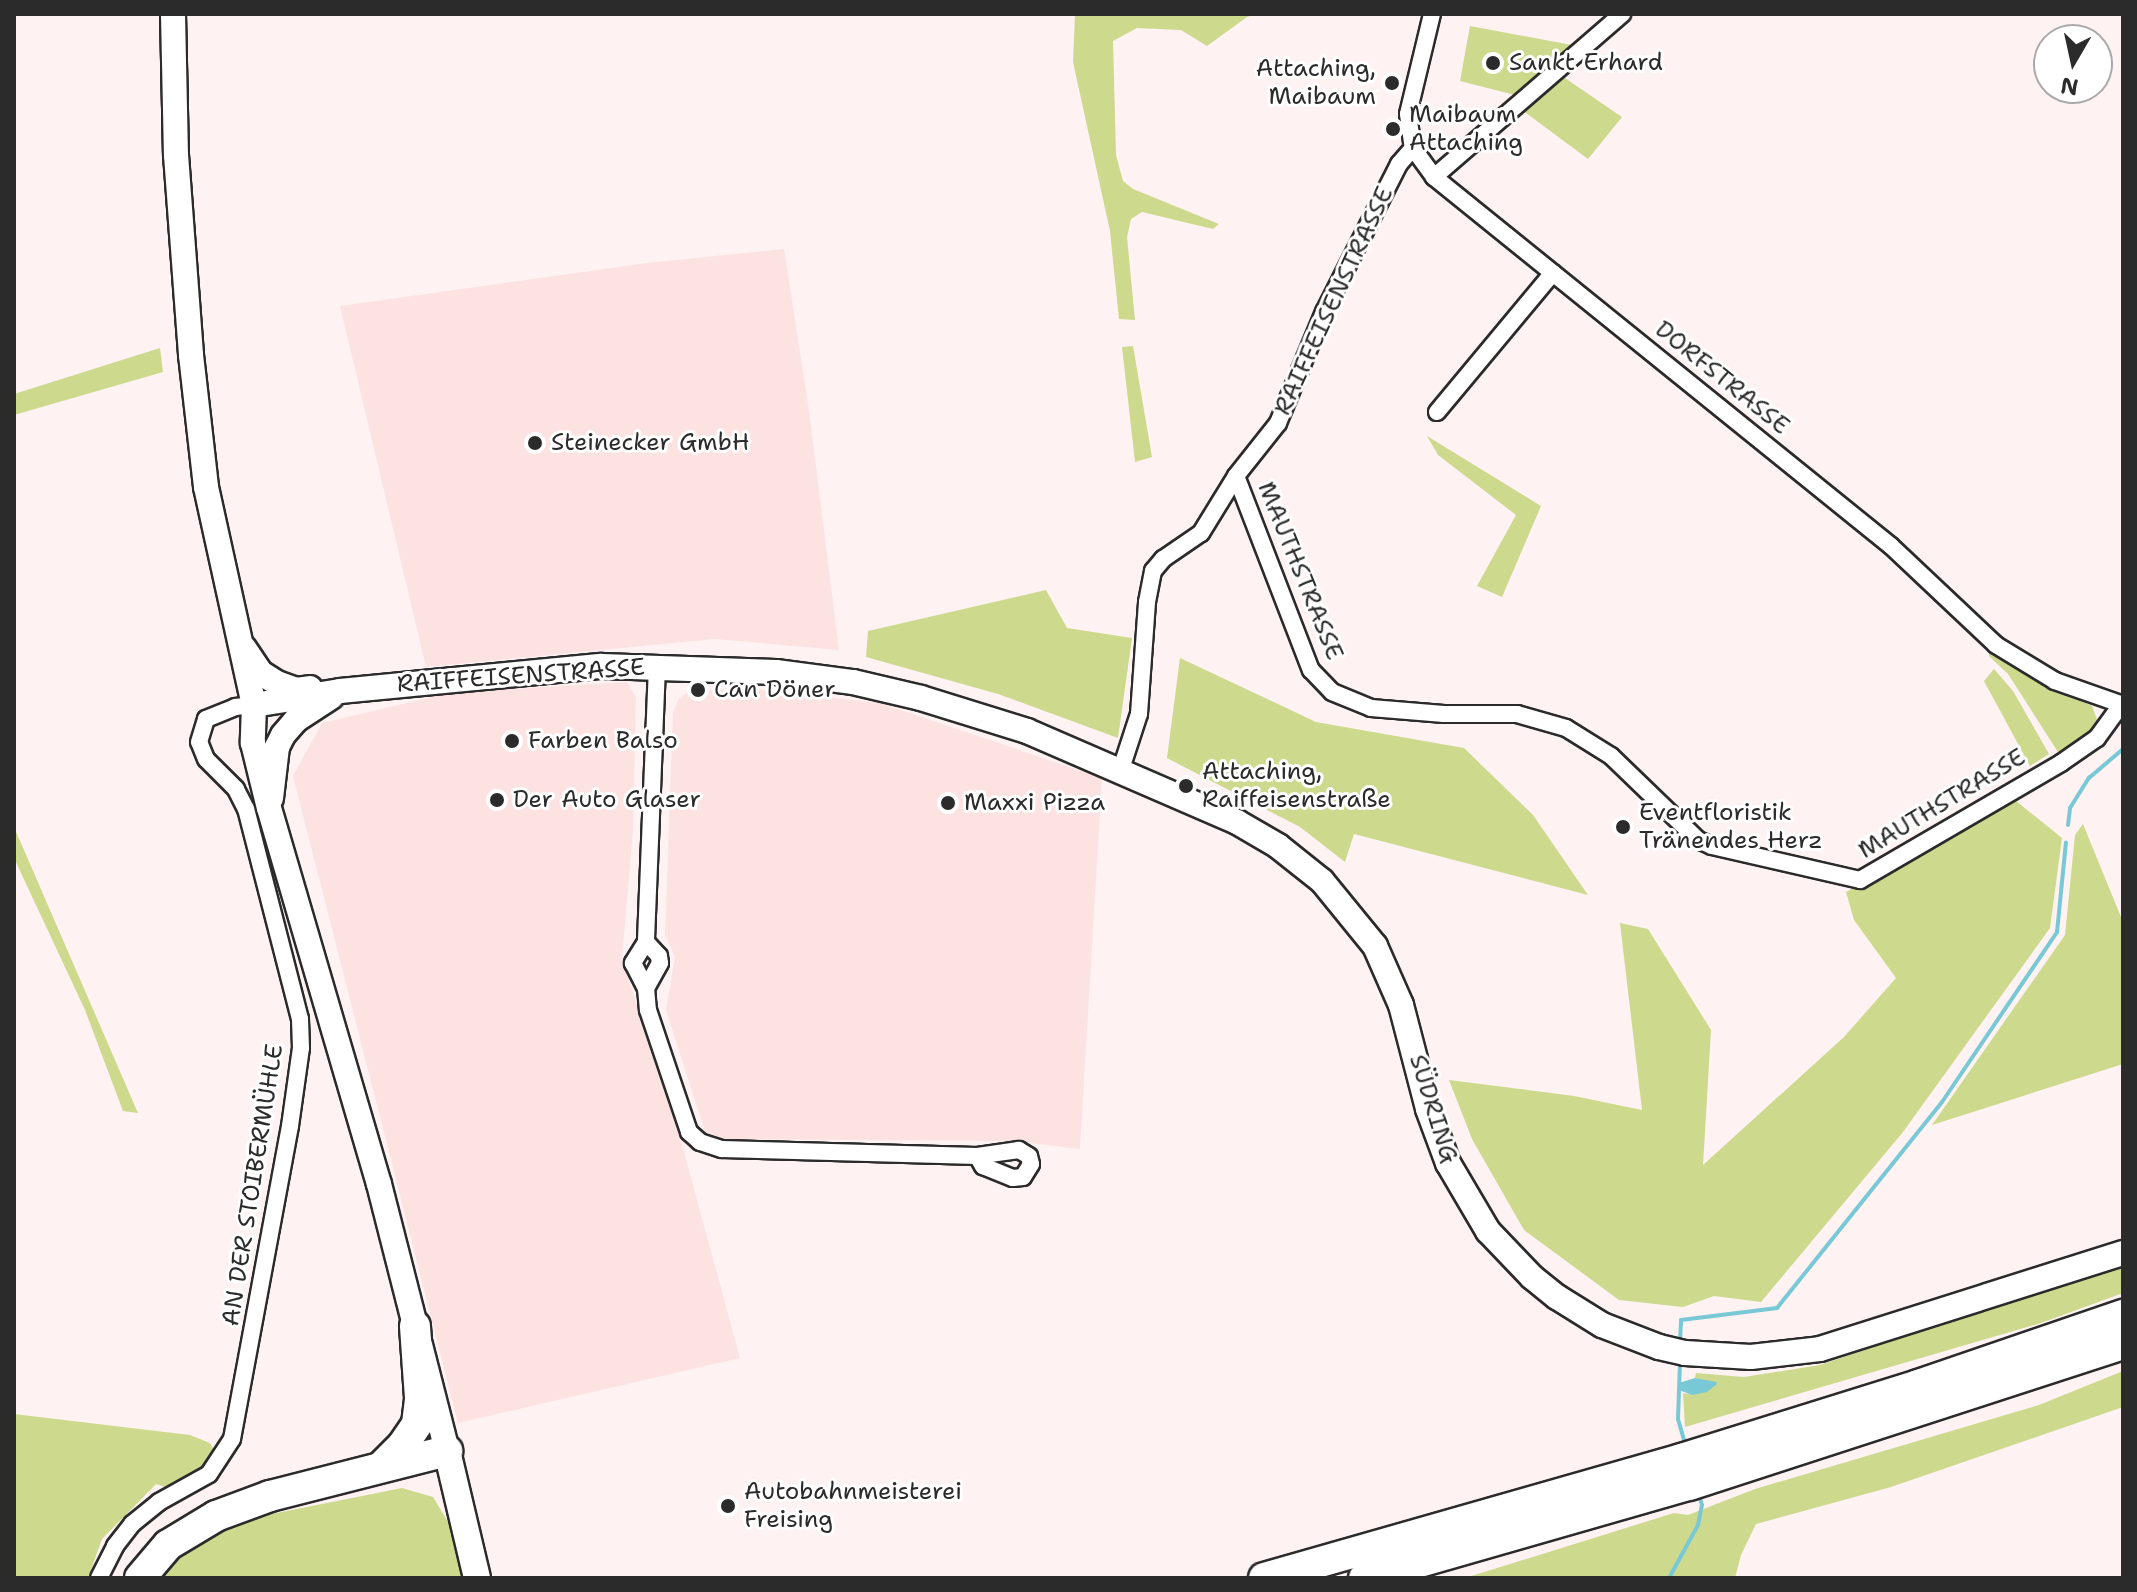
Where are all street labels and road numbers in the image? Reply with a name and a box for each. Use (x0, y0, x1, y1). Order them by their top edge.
street label: RAIFFEISENSTRASSE (1268, 182, 1400, 420)
street label: DORFSTRASSE (1649, 315, 1795, 441)
street label: MAUTHSTRASSE (1251, 478, 1349, 664)
street label: RAIFFEISENSTRASSE (396, 653, 646, 699)
street label: MAUTHSTRASSE (1853, 743, 2031, 865)
street label: AN DER STOIBERMÜHLE (216, 1042, 290, 1328)
street label: SÜDRING (1403, 1051, 1463, 1167)

